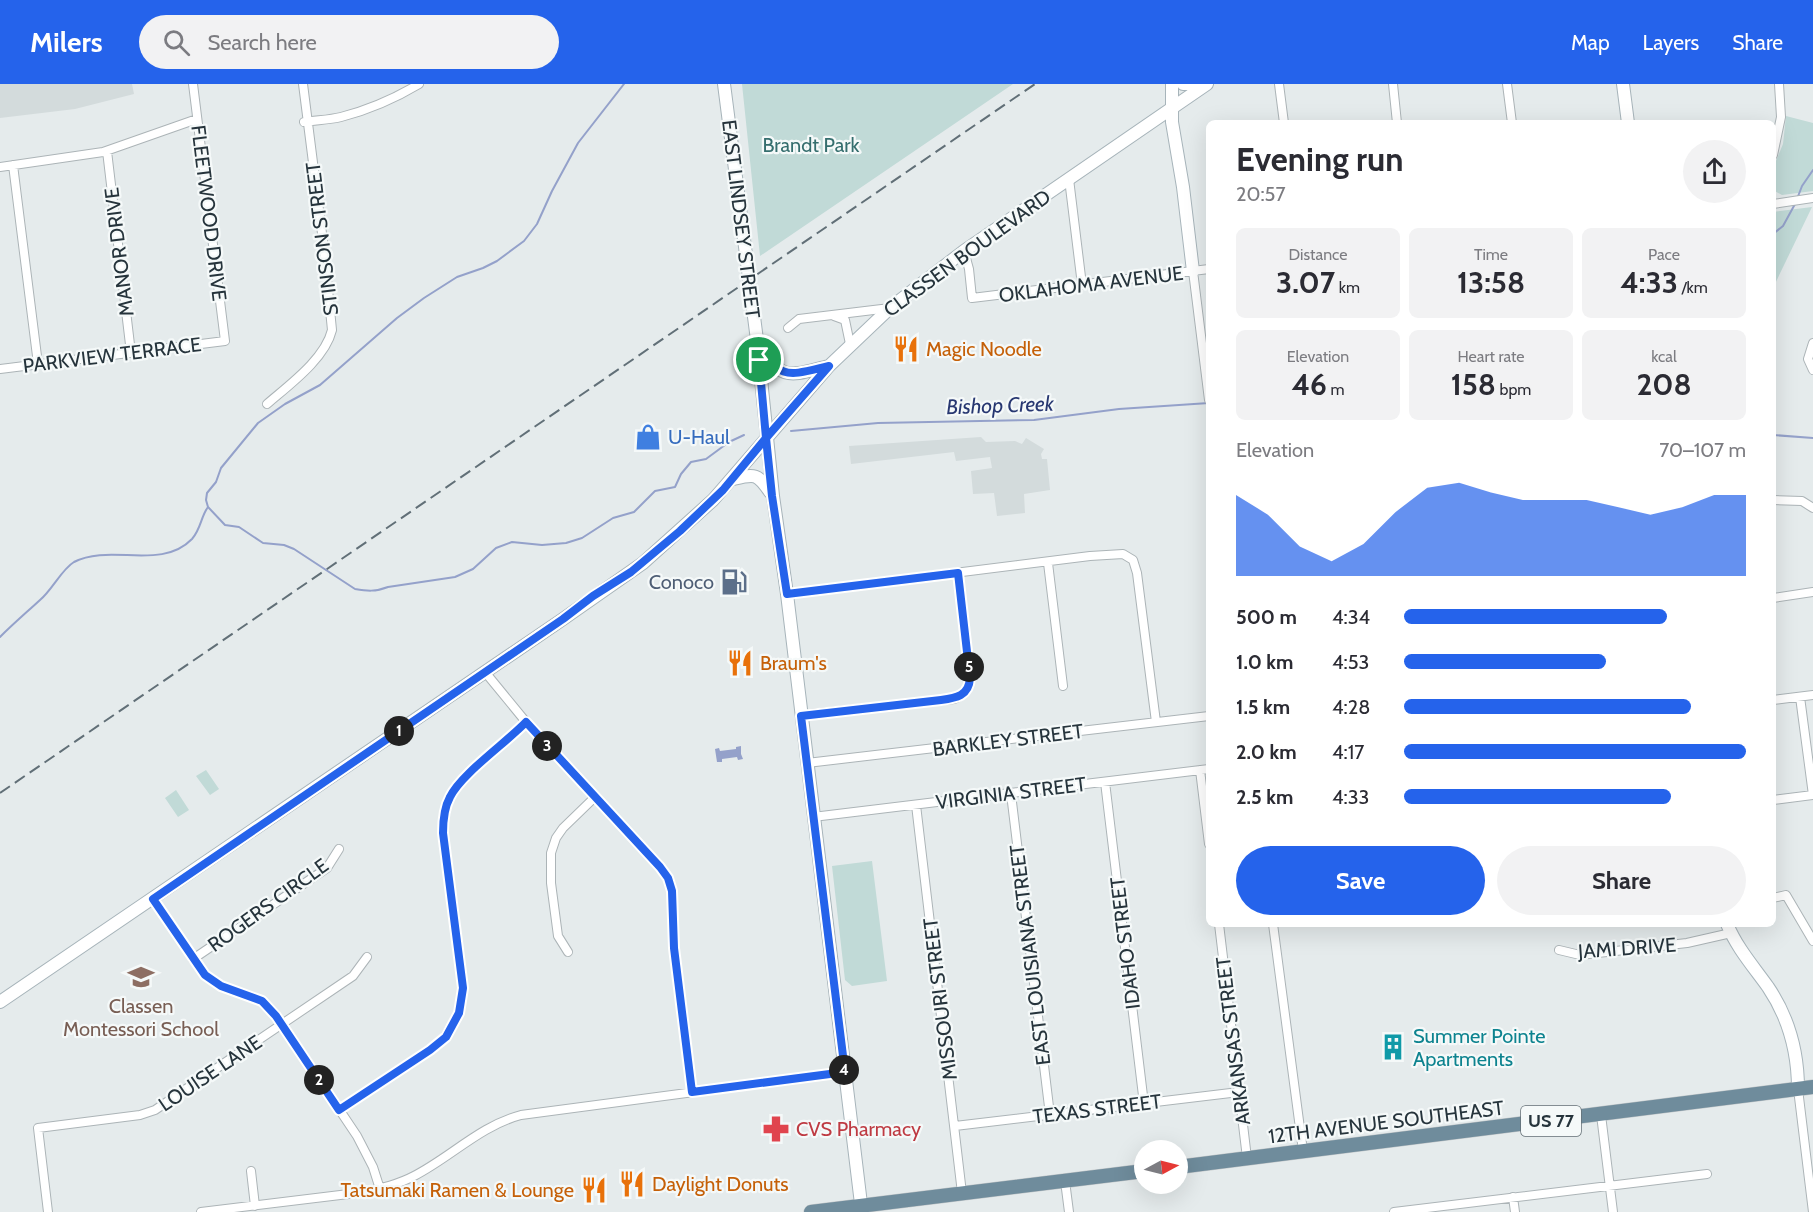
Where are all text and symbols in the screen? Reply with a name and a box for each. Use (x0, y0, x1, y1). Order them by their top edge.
search box (139, 15, 559, 69)
text: Milers (30, 25, 103, 59)
icon: search (160, 26, 193, 59)
text: Search here (208, 29, 317, 56)
text: Map (1571, 30, 1610, 55)
text: Layers (1643, 30, 1699, 55)
text: Share (1732, 30, 1783, 55)
street label: EAST LINDSEY STREET (717, 118, 765, 320)
street label: FLEETWOOD DRIVE (186, 124, 232, 302)
park label: Brandt Park (762, 133, 860, 157)
text: Evening run (1236, 139, 1403, 179)
button: share (1683, 140, 1746, 203)
street label: STINSON STREET (301, 161, 343, 317)
text: 20:57 (1236, 182, 1285, 206)
street label: CLASSEN BOULEVARD (879, 184, 1055, 322)
street label: MANOR DRIVE (99, 186, 139, 318)
text: Distance (1289, 245, 1347, 264)
text: Time (1474, 245, 1508, 264)
text: Pace (1648, 245, 1680, 264)
street label: OKLAHOMA AVENUE (997, 261, 1185, 307)
text: 3.07 (1276, 264, 1335, 301)
text: 13:58 (1457, 264, 1525, 301)
text: 4:33 (1620, 264, 1678, 301)
text: km (1335, 278, 1360, 297)
text: /km (1678, 278, 1708, 297)
street label: PARKVIEW TERRACE (21, 332, 203, 378)
pin (733, 334, 784, 385)
restaurant icon: Magic Noodle (891, 334, 921, 364)
place label: Magic Noodle (926, 337, 1042, 361)
icon: arrive (742, 343, 775, 376)
text: Elevation (1287, 347, 1349, 366)
text: Heart rate (1458, 347, 1524, 366)
text: kcal (1651, 347, 1677, 366)
text: 46 (1291, 366, 1327, 403)
text: 158 (1451, 366, 1496, 403)
text: 208 (1636, 366, 1692, 403)
text: m (1327, 380, 1345, 399)
text: bpm (1496, 380, 1531, 399)
water label: Bishop Creek (946, 391, 1055, 419)
shop icon: U-Haul (633, 422, 663, 452)
place label: U-Haul (668, 425, 730, 449)
text: Elevation (1236, 438, 1314, 462)
text: 70–107 m (1659, 438, 1746, 462)
fuel station icon: Conoco (719, 567, 749, 597)
place label: Conoco (649, 570, 714, 594)
text: 500 m (1236, 605, 1297, 629)
text: 4:34 (1332, 605, 1370, 629)
restaurant icon: Braum's (725, 648, 755, 678)
text: 1.0 km (1236, 650, 1293, 674)
text: 4:53 (1332, 650, 1369, 674)
place label: Braum's (760, 651, 827, 675)
pin: 5 (954, 652, 984, 682)
text: 5 (965, 657, 973, 676)
text: 1.5 km (1236, 695, 1290, 719)
text: 4:28 (1332, 695, 1370, 719)
pin: 1 (384, 716, 414, 746)
street label: BARKLEY STREET (931, 719, 1085, 761)
text: 1 (396, 721, 402, 740)
pin: 3 (532, 731, 562, 761)
text: 3 (543, 736, 551, 755)
text: 2.0 km (1236, 740, 1297, 764)
text: 4:17 (1332, 740, 1364, 764)
street label: VIRGINIA STREET (935, 772, 1088, 814)
text: 2.5 km (1236, 785, 1293, 809)
text: 4:33 (1332, 785, 1369, 809)
street label: EAST LOUISIANA STREET (1005, 843, 1055, 1067)
button: Save (1236, 846, 1485, 915)
button: Share (1497, 846, 1746, 915)
street label: ROGERS CIRCLE (203, 853, 333, 957)
street label: IDAHO STREET (1105, 875, 1145, 1010)
street label: MISSOURI STREET (918, 916, 962, 1082)
street label: JAMI DRIVE (1576, 933, 1677, 963)
street label: ARKANSAS STREET (1211, 955, 1255, 1127)
school or university icon: Classen Montessori School (126, 962, 156, 992)
place label: Classen Montessori School (63, 994, 219, 1041)
place label: Summer Pointe Apartments (1413, 1024, 1546, 1071)
street label: LOUISE LANE (154, 1030, 266, 1116)
building icon: Summer Pointe Apartments (1378, 1032, 1408, 1062)
pin: 4 (829, 1055, 859, 1085)
text: 4 (839, 1060, 849, 1079)
pin: 2 (304, 1065, 334, 1095)
text: 2 (315, 1070, 323, 1089)
street label: TEXAS STREET (1031, 1089, 1163, 1129)
street label: 12TH AVENUE SOUTHEAST (1267, 1096, 1505, 1148)
road number: US 77 (1521, 1106, 1581, 1136)
pharmacy icon: CVS Pharmacy (761, 1114, 791, 1144)
place label: CVS Pharmacy (796, 1117, 921, 1141)
north arrow (1134, 1140, 1188, 1194)
map controls (1134, 1140, 1188, 1194)
restaurant icon: Daylight Donuts (617, 1169, 647, 1199)
place label: Daylight Donuts (652, 1172, 789, 1196)
restaurant icon: Tatsumaki Ramen & Lounge (579, 1175, 609, 1205)
place label: Tatsumaki Ramen & Lounge (340, 1178, 574, 1202)

